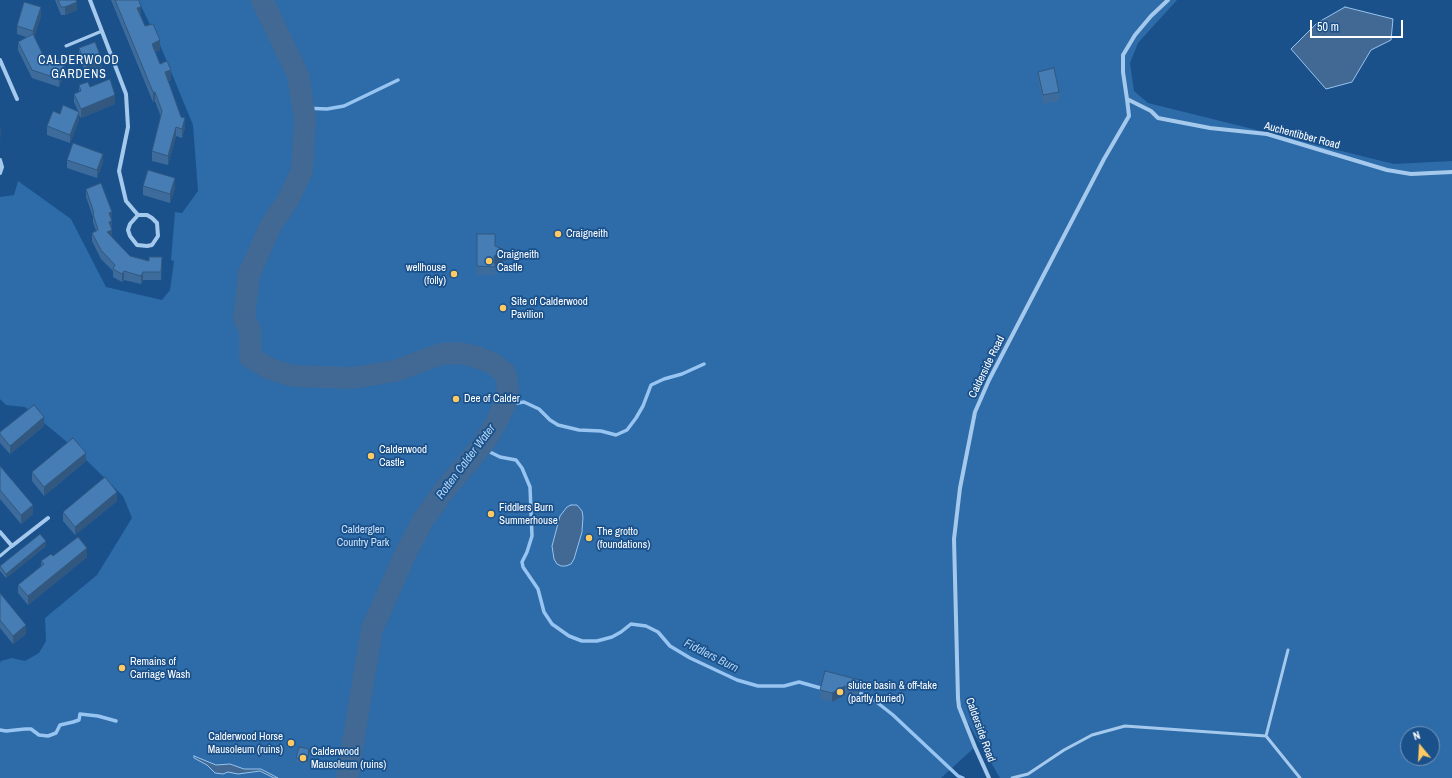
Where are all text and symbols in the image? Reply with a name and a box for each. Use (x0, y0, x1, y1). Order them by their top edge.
scale bar (1312, 12, 1405, 38)
text: 50 m (1317, 19, 1339, 35)
district label: CALDERWOOD GARDENS (38, 54, 120, 82)
street label: Auchentibber Road (1263, 120, 1341, 152)
place label: Craigneith (566, 227, 608, 241)
marker: Craigneith (553, 229, 563, 239)
place label: Craigneith Castle (497, 248, 539, 274)
marker: Craigneith Castle (484, 256, 494, 266)
place label: wellhouse (folly) (406, 261, 446, 287)
marker: wellhouse (folly) (449, 269, 459, 279)
place label: Site of Calderwood Pavilion (511, 295, 588, 321)
marker: Site of Calderwood Pavilion (498, 303, 508, 313)
street label: Calderside Road (966, 334, 1008, 400)
place label: Dee of Calder (464, 392, 520, 406)
marker: Dee of Calder (451, 394, 461, 404)
water label: Rotten Calder Water (433, 422, 499, 502)
place label: Calderwood Castle (379, 443, 427, 469)
marker: Calderwood Castle (366, 451, 376, 461)
place label: Fiddlers Burn Summerhouse (499, 501, 558, 527)
marker: Fiddlers Burn Summerhouse (486, 509, 496, 519)
park label: Calderglen Country Park (337, 523, 389, 549)
place label: The grotto (foundations) (597, 525, 650, 551)
marker: The grotto (foundations) (584, 533, 594, 543)
water label: Fiddlers Burn (681, 636, 741, 676)
place label: Remains of Carriage Wash (130, 655, 190, 681)
marker: Remains of Carriage Wash (117, 663, 127, 673)
place label: sluice basin & off-take (partly buried) (848, 679, 937, 705)
marker: sluice basin & off-take (partly buried) (835, 687, 845, 697)
street label: Calderside Road (962, 696, 998, 764)
north arrow (1400, 726, 1440, 766)
text: N (1411, 728, 1422, 743)
place label: Calderwood Horse Mausoleum (ruins) (208, 730, 283, 756)
marker: Calderwood Horse Mausoleum (ruins) (286, 738, 296, 748)
place label: Calderwood Mausoleum (ruins) (311, 745, 386, 771)
marker: Calderwood Mausoleum (ruins) (298, 753, 308, 763)

